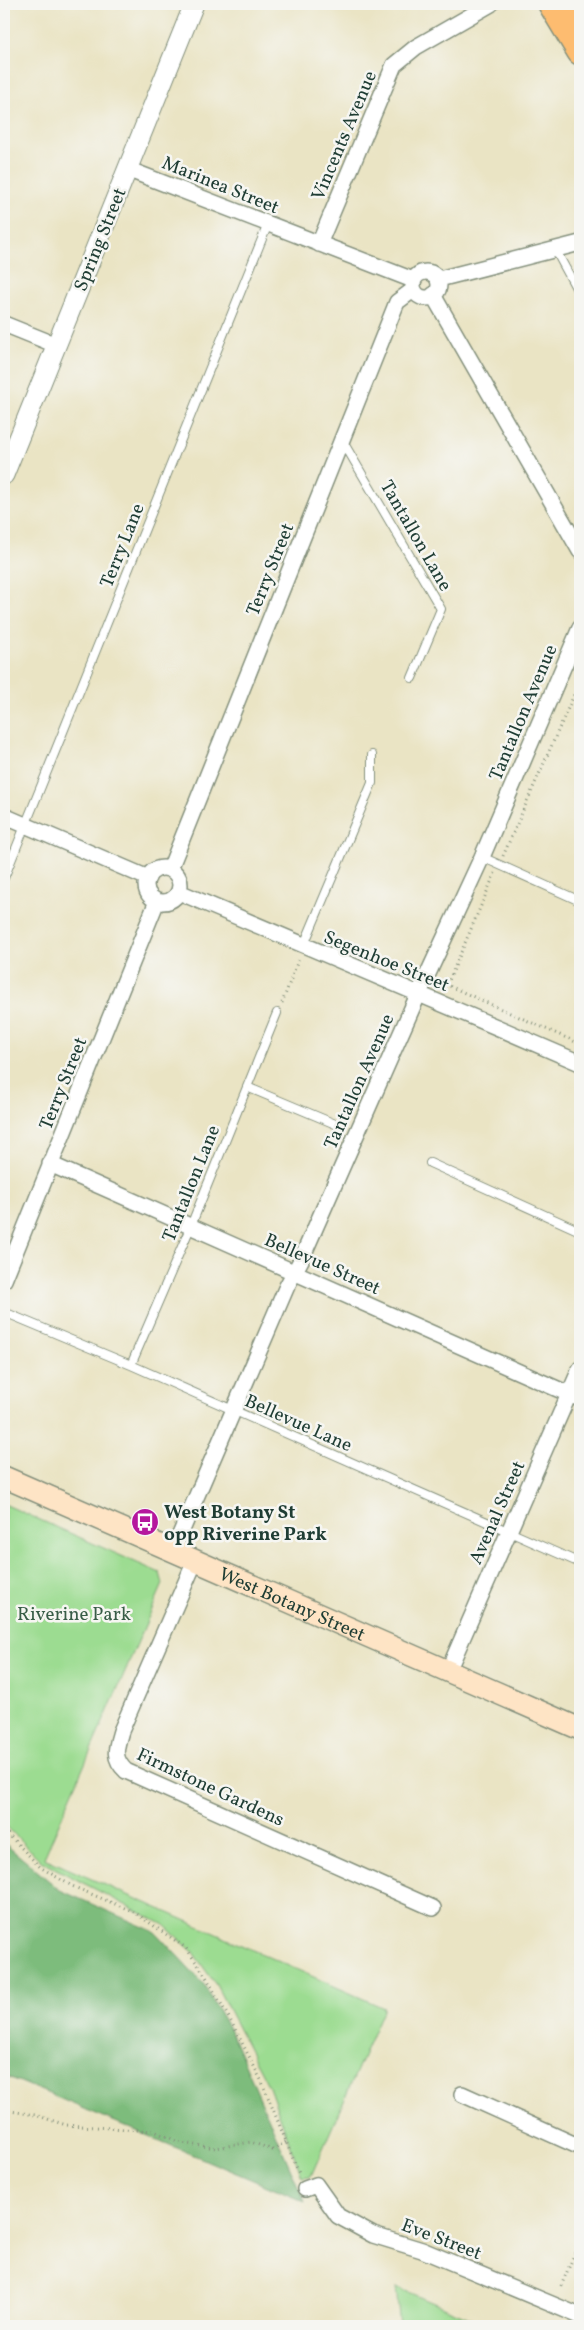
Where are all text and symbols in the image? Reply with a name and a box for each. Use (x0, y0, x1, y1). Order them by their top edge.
street label: Vincents Avenue (306, 67, 384, 205)
street label: Marinea Street (158, 151, 283, 221)
street label: Spring Street (68, 184, 134, 295)
street label: Tantallon Lane (373, 476, 458, 596)
street label: Terry Lane (94, 500, 152, 592)
street label: Terry Street (240, 519, 301, 620)
street label: Tantallon Avenue (483, 641, 564, 785)
street label: Segenhoe Street (319, 925, 453, 999)
street label: Tantallon Avenue (318, 1010, 401, 1154)
street label: Terry Street (33, 1033, 94, 1134)
street label: Tantallon Lane (157, 1121, 227, 1246)
street label: Bellevue Street (260, 1228, 385, 1302)
street label: Bellevue Lane (240, 1389, 356, 1459)
street label: Avenal Street (463, 1456, 532, 1569)
place label: West Botany St opp Riverine Park (164, 1500, 327, 1548)
bus stop icon: West Botany St opp Riverine Park (130, 1507, 160, 1537)
street label: West Botany Street (215, 1562, 369, 1649)
park label: Riverine Park (17, 1602, 131, 1628)
street label: Firmstone Gardens (132, 1742, 288, 1833)
street label: Eve Street (397, 2213, 485, 2267)

